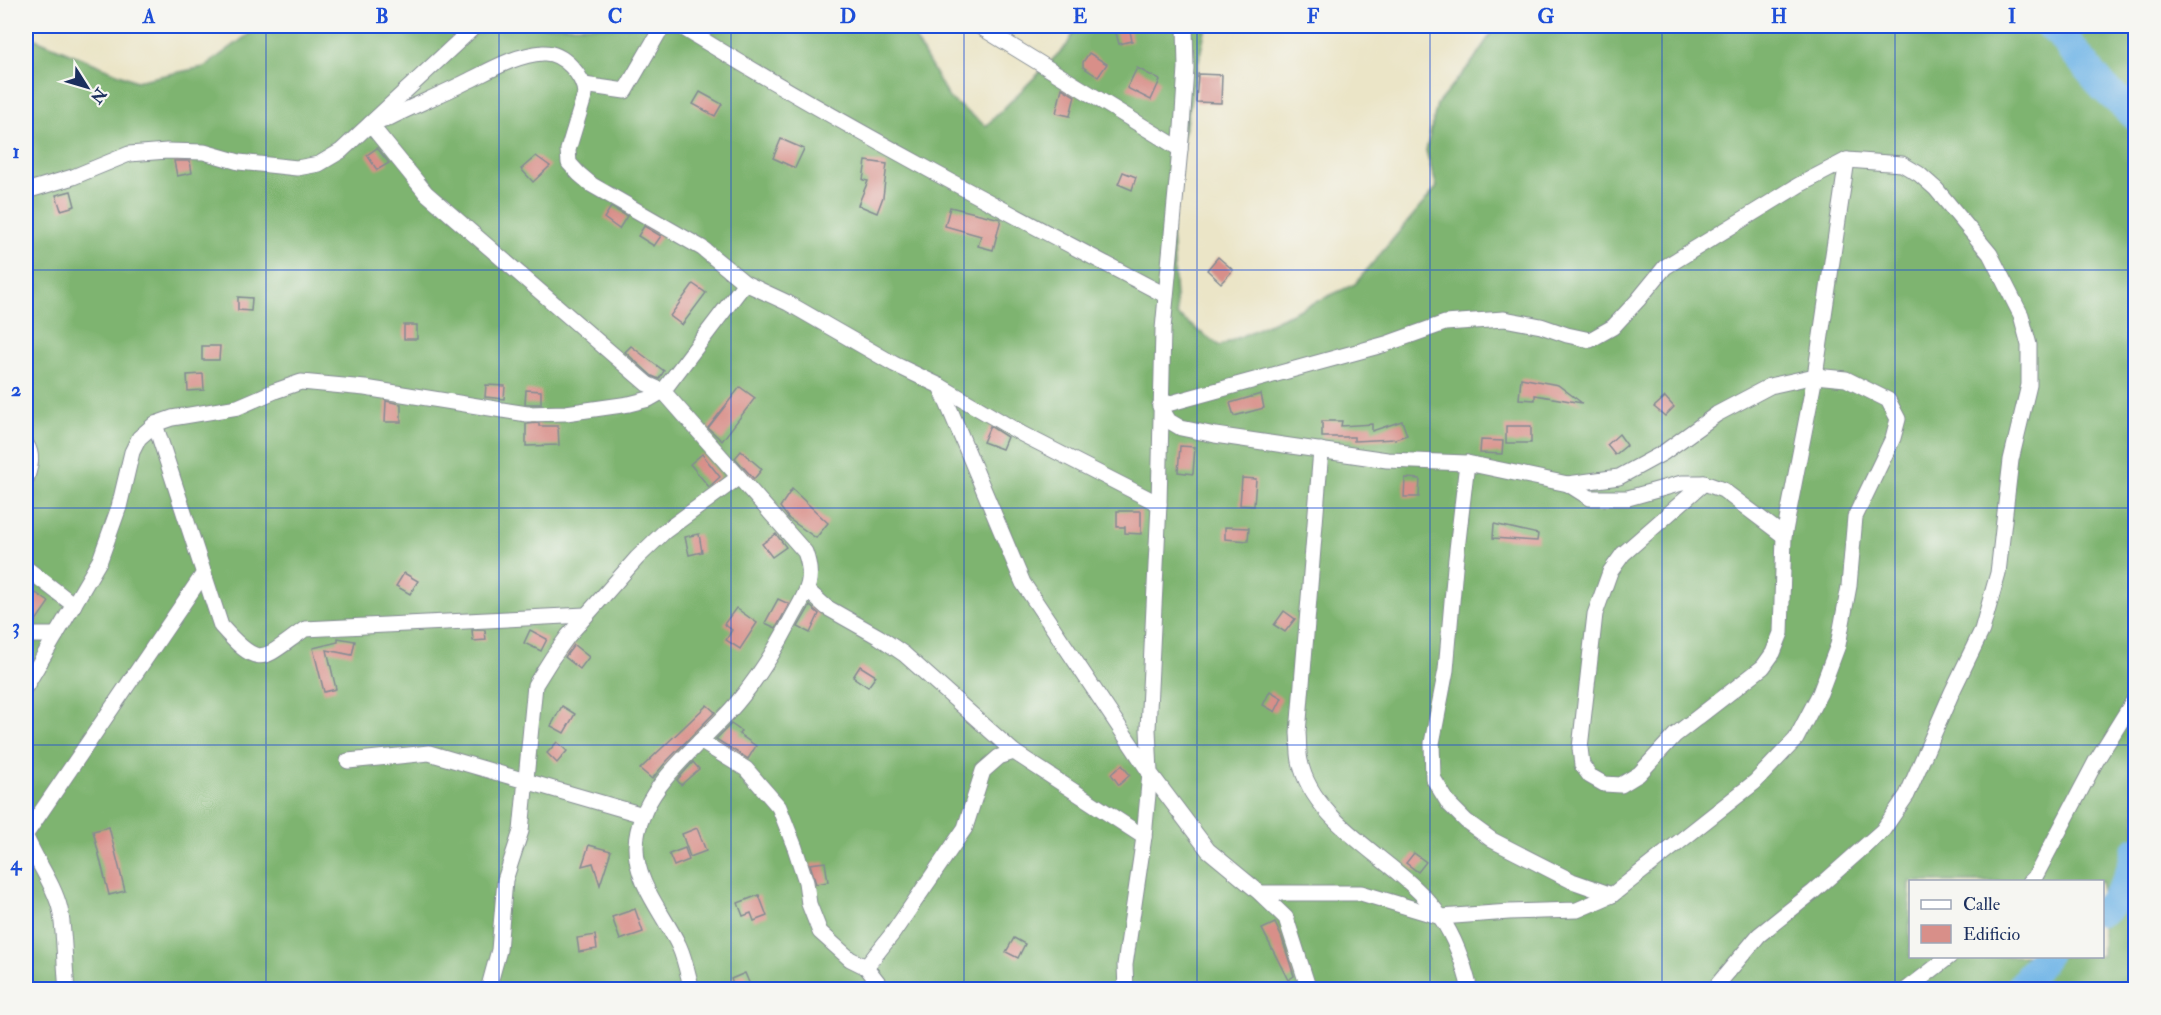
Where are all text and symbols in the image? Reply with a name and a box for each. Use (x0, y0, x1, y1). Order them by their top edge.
text: A (142, 4, 156, 29)
text: B (375, 4, 389, 29)
text: C (608, 4, 622, 29)
text: D (840, 4, 856, 29)
text: E (1073, 4, 1088, 29)
text: F (1307, 4, 1320, 29)
text: G (1538, 4, 1555, 29)
text: H (1771, 4, 1787, 29)
text: I (2008, 4, 2016, 29)
north arrow (57, 57, 117, 117)
text: N (85, 83, 111, 108)
text: 1 (12, 139, 20, 164)
text: 2 (11, 377, 21, 402)
text: 3 (12, 614, 20, 639)
text: 4 (10, 851, 23, 876)
legend (1909, 880, 2104, 958)
text: Calle (1963, 893, 2001, 916)
text: Edificio (1963, 923, 2020, 946)

